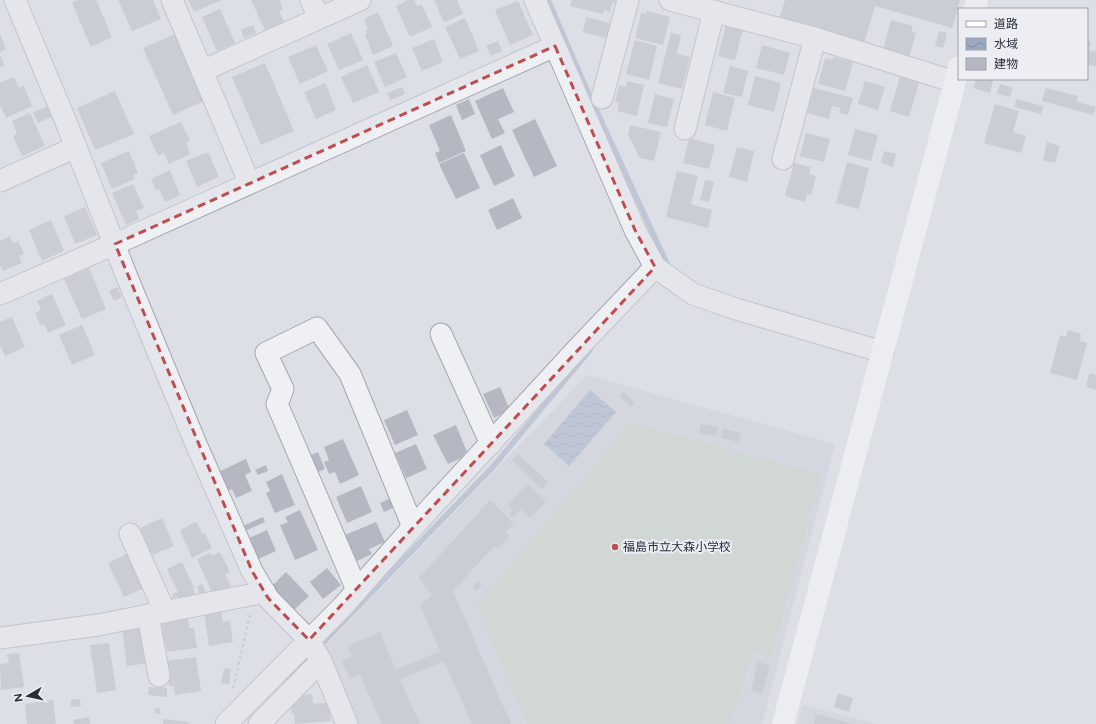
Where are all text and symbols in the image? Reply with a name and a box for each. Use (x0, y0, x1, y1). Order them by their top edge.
legend (958, 8, 1088, 80)
text: 道路 (994, 17, 1018, 31)
text: 水域 (994, 37, 1018, 51)
text: 建物 (994, 57, 1018, 71)
place label: 福島市立大森小学校 (623, 540, 731, 554)
marker: 福島市立大森小学校 (610, 542, 620, 552)
north arrow (8, 676, 48, 716)
text: N (12, 692, 26, 703)

